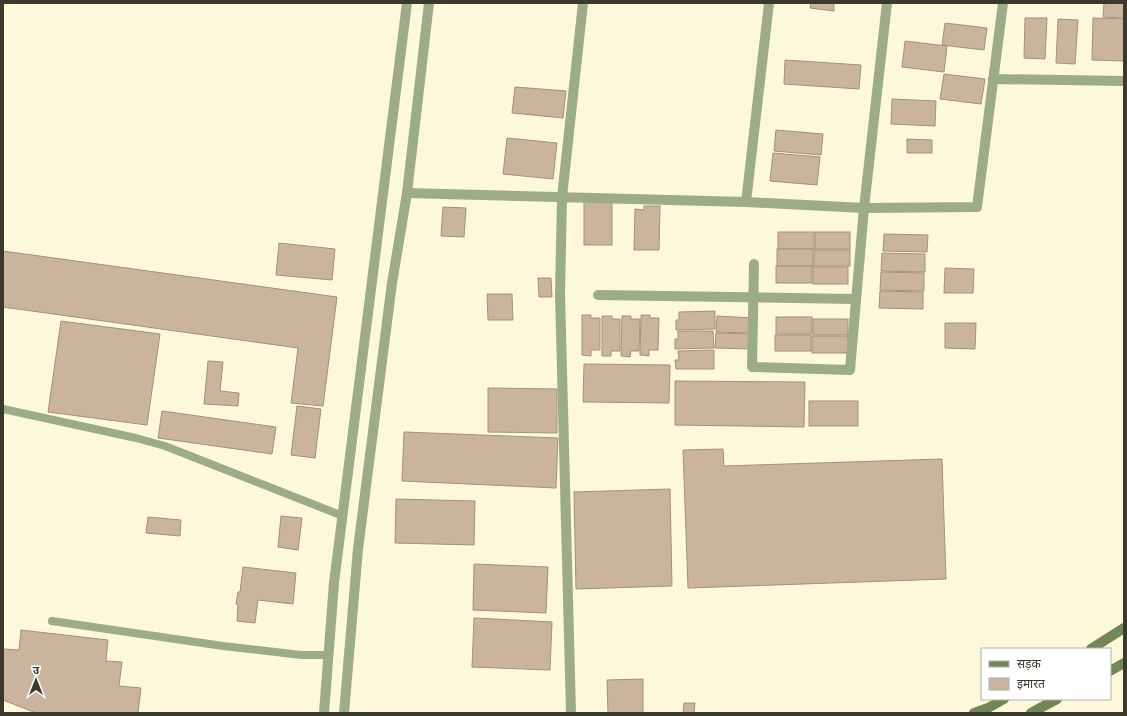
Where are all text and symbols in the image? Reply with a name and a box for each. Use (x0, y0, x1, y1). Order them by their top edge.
legend (981, 648, 1111, 700)
text: सड़क (1017, 657, 1042, 671)
north arrow (16, 660, 56, 700)
text: उ (33, 664, 40, 676)
text: इमारत (1017, 677, 1046, 691)

